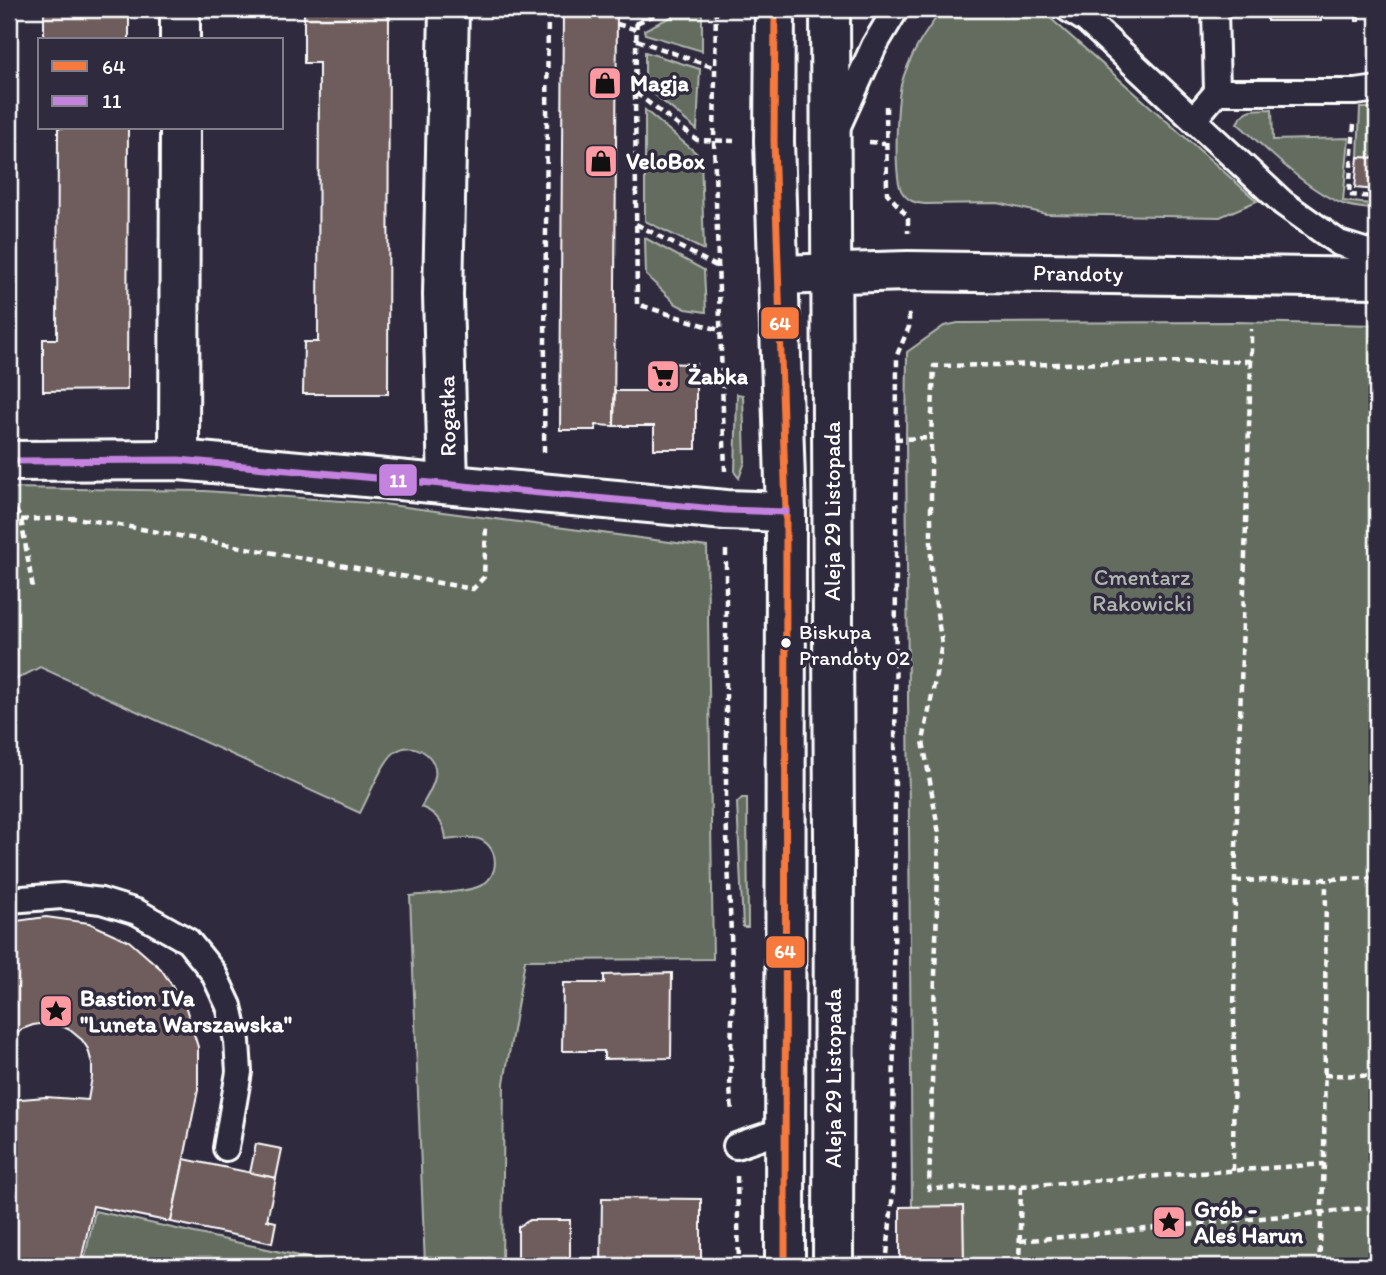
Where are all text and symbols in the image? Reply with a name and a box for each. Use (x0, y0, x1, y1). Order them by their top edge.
legend (38, 38, 284, 130)
text: 64 (102, 54, 126, 79)
shop icon: Magja (586, 64, 624, 102)
place label: Magja (630, 69, 690, 97)
text: 11 (102, 88, 122, 113)
shop icon: VeloBox (582, 142, 620, 180)
place label: VeloBox (626, 147, 705, 175)
street label: Prandoty (1033, 258, 1124, 288)
line badge: 64 (760, 306, 800, 340)
text: 64 (769, 312, 791, 335)
supermarket icon: Żabka (644, 357, 682, 395)
place label: Żabka (688, 362, 749, 390)
street label: Rogatka (432, 375, 462, 457)
street label: Aleja 29 Listopada (818, 421, 846, 601)
line badge: 11 (378, 463, 418, 497)
text: 11 (389, 469, 407, 492)
park label: Cmentarz Rakowicki (1092, 563, 1192, 617)
place label: Biskupa Prandoty 02 (799, 619, 910, 670)
marker: Biskupa Prandoty 02 (779, 636, 793, 650)
line badge: 64 (765, 935, 806, 969)
text: 64 (774, 940, 796, 963)
place label: Bastion IVa "Luneta Warszawska" (80, 984, 292, 1038)
street label: Aleja 29 Listopada (819, 988, 847, 1168)
place icon: Bastion IVa "Luneta Warszawska" (37, 992, 75, 1030)
place label: Grób - Aleś Harun (1193, 1195, 1304, 1249)
place icon: Grób - Aleś Harun (1150, 1203, 1188, 1241)

